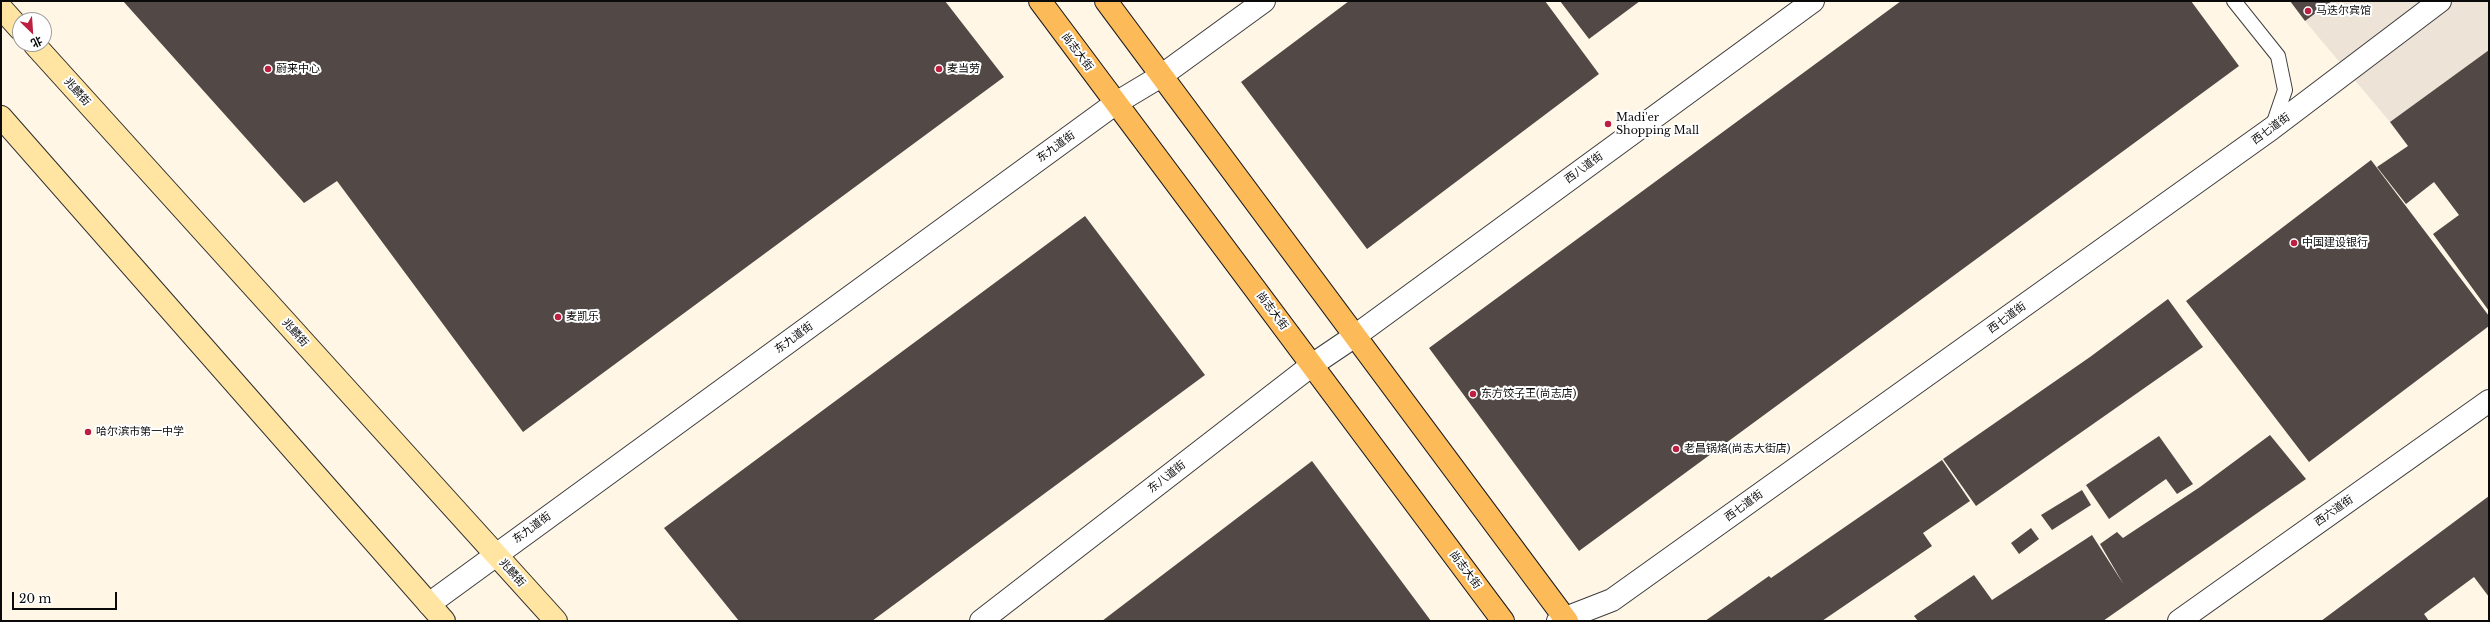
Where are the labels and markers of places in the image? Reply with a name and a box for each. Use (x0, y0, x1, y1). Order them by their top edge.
place label: 马迭尔宾馆 (2316, 4, 2371, 18)
marker: 马迭尔宾馆 (2303, 6, 2313, 16)
place label: 蔚来中心 (276, 62, 320, 76)
place label: 麦当劳 (947, 62, 980, 76)
marker: 蔚来中心 (263, 64, 273, 74)
marker: 麦当劳 (934, 64, 944, 74)
place label: Madi'er Shopping Mall (1616, 111, 1699, 137)
marker: Madi'er Shopping Mall (1603, 119, 1613, 129)
place label: 中国建设银行 (2302, 236, 2368, 250)
marker: 中国建设银行 (2289, 238, 2299, 248)
place label: 麦凯乐 (566, 310, 599, 324)
marker: 麦凯乐 (553, 312, 563, 322)
place label: 东方饺子王(尚志店) (1481, 387, 1576, 401)
marker: 东方饺子王(尚志店) (1468, 389, 1478, 399)
place label: 哈尔滨市第一中学 (96, 425, 184, 439)
marker: 哈尔滨市第一中学 (83, 427, 93, 437)
place label: 老昌锅烙(尚志大街店) (1684, 442, 1790, 456)
marker: 老昌锅烙(尚志大街店) (1671, 444, 1681, 454)

